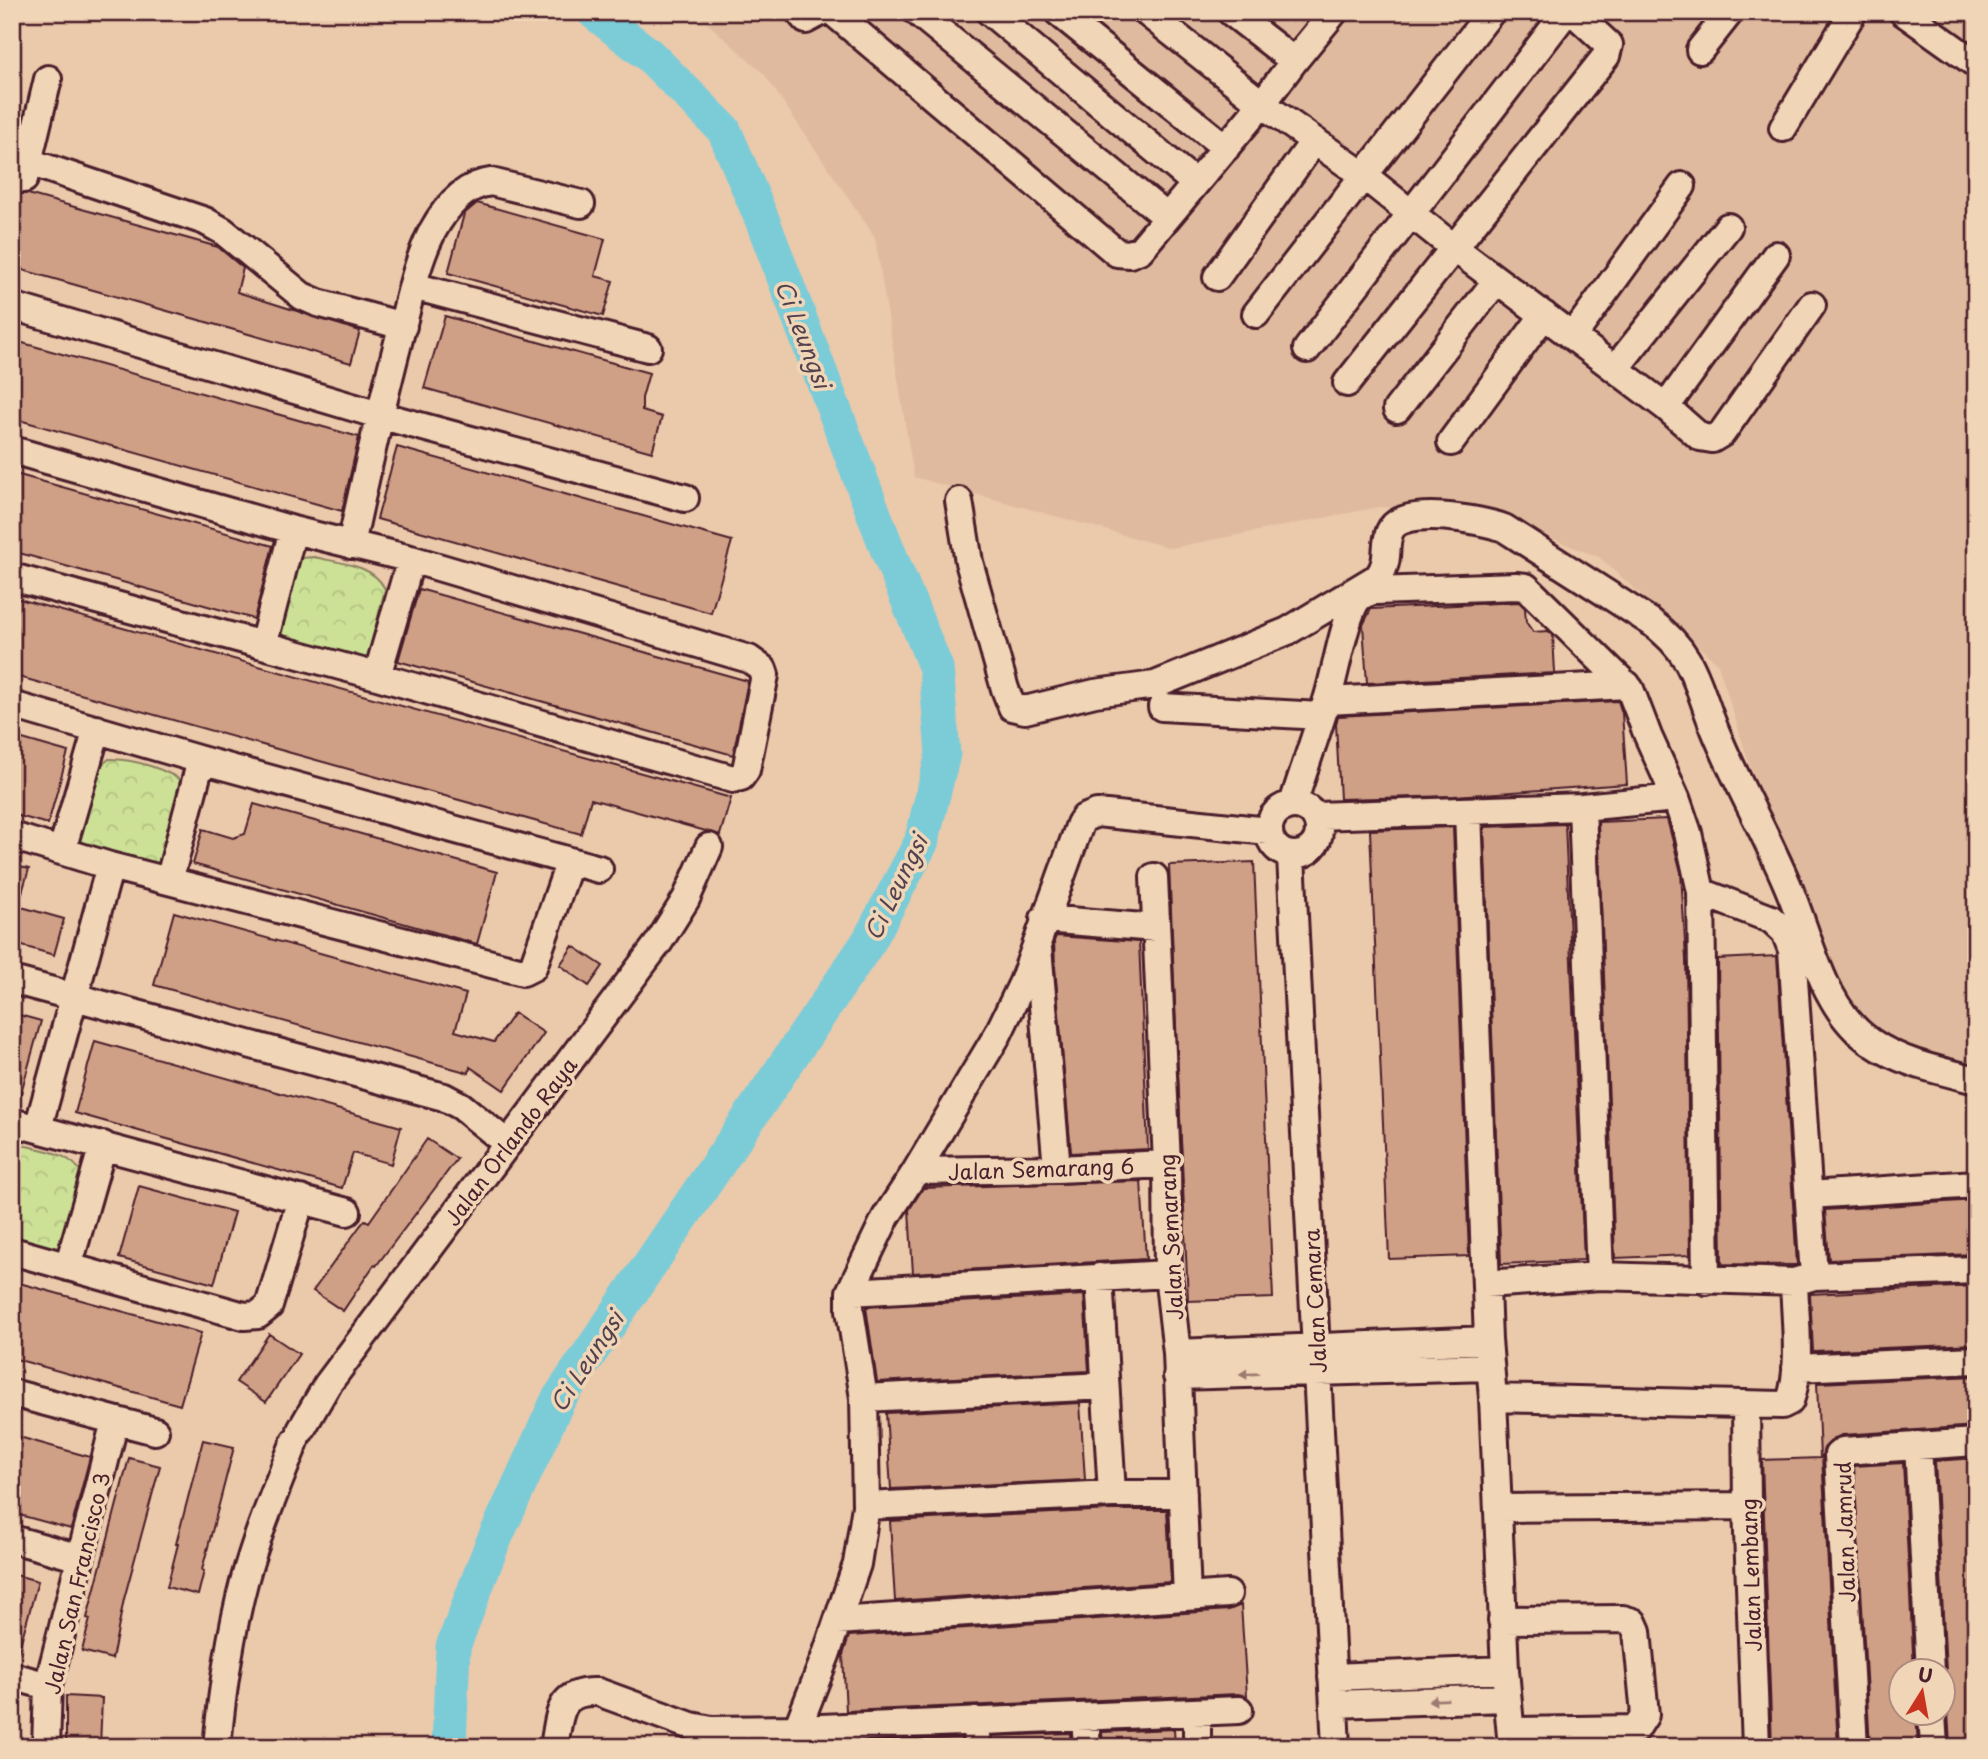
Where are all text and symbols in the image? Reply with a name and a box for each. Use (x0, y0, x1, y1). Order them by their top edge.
water label: Ci Leungsi (767, 275, 842, 396)
water label: Ci Leungsi (854, 825, 937, 946)
street label: Jalan Orlando Raya (436, 1049, 585, 1232)
street label: Jalan Semarang 6 (947, 1149, 1135, 1187)
street label: Jalan Semarang (1150, 1153, 1190, 1321)
street label: Jalan Cemara (1294, 1227, 1334, 1374)
water label: Ci Leungsi (540, 1301, 633, 1418)
one-way arrow (1238, 1368, 1260, 1379)
street label: Jalan Jamrud (1826, 1461, 1862, 1603)
street label: Jalan San Francisco 3 (35, 1469, 117, 1697)
street label: Jalan Lembang (1731, 1498, 1769, 1652)
north arrow (1886, 1658, 1956, 1728)
text: U (1916, 1659, 1935, 1689)
one-way arrow (1427, 1695, 1449, 1706)

